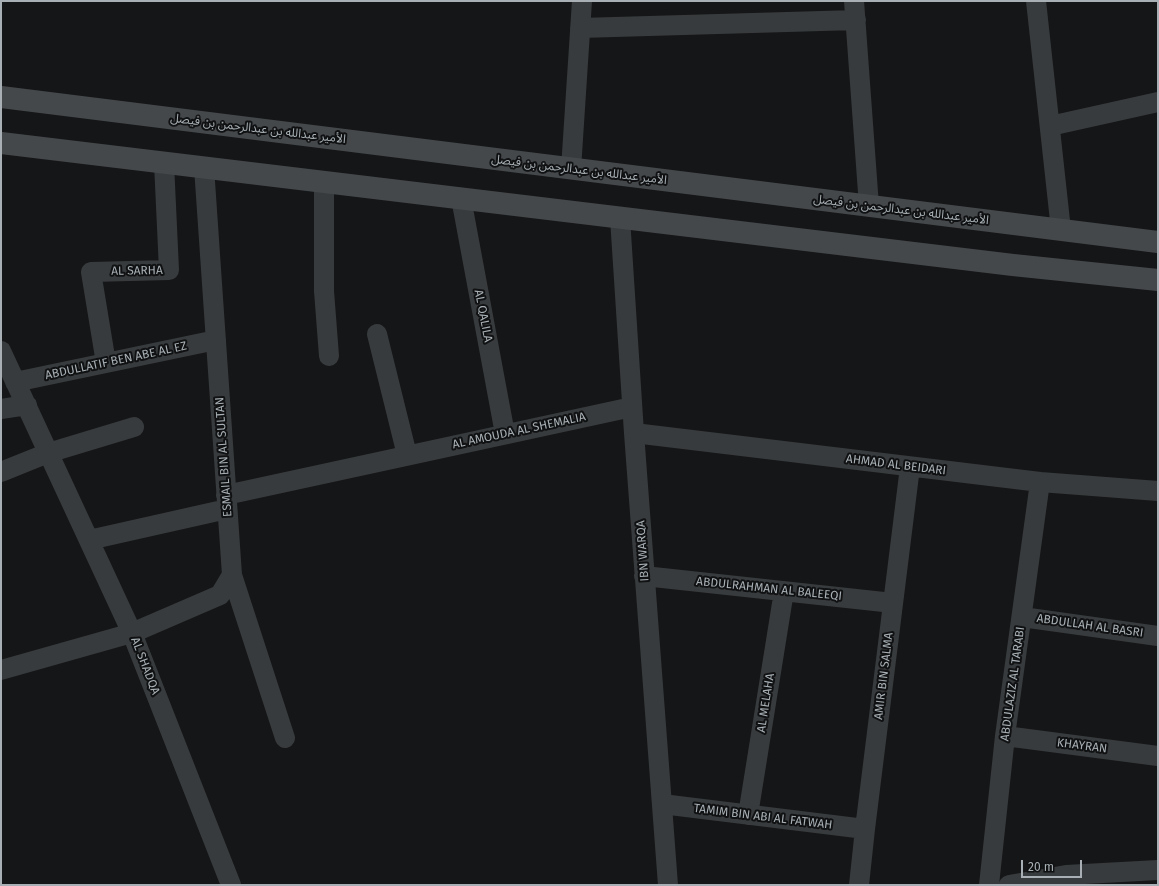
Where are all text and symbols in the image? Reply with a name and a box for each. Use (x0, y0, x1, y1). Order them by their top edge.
street label: الأمير عبدالله بن عبدالرحمن بن فيصل (169, 111, 347, 147)
street label: الأمير عبدالله بن عبدالرحمن بن فيصل (490, 152, 668, 188)
street label: الأمير عبدالله بن عبدالرحمن بن فيصل (812, 192, 990, 228)
street label: AL SARHA (111, 263, 163, 279)
street label: AL QALILA (471, 288, 495, 344)
street label: ABDULLATIF BEN ABE AL EZ (44, 339, 188, 383)
street label: ESMAIL BIN AL SULTAN (213, 397, 235, 517)
street label: AL AMOUDA AL SHEMALIA (451, 410, 587, 452)
street label: AHMAD AL BEIDARI (845, 452, 947, 478)
street label: IBN WARQA (634, 520, 652, 582)
street label: ABDULRAHMAN AL BALEEQI (695, 574, 843, 604)
street label: ABDULLAH AL BASRI (1036, 611, 1144, 641)
street label: ABDULAZIZ AL TARABI (998, 626, 1028, 742)
street label: AMIR BIN SALMA (872, 632, 896, 720)
street label: AL SHADQA (127, 635, 163, 697)
street label: AL MELAHA (754, 672, 778, 734)
street label: KHAYRAN (1056, 736, 1108, 756)
street label: TAMIM BIN ABI AL FATWAH (693, 801, 833, 833)
scale bar (1023, 852, 1084, 878)
text: 20 m (1028, 860, 1054, 874)

